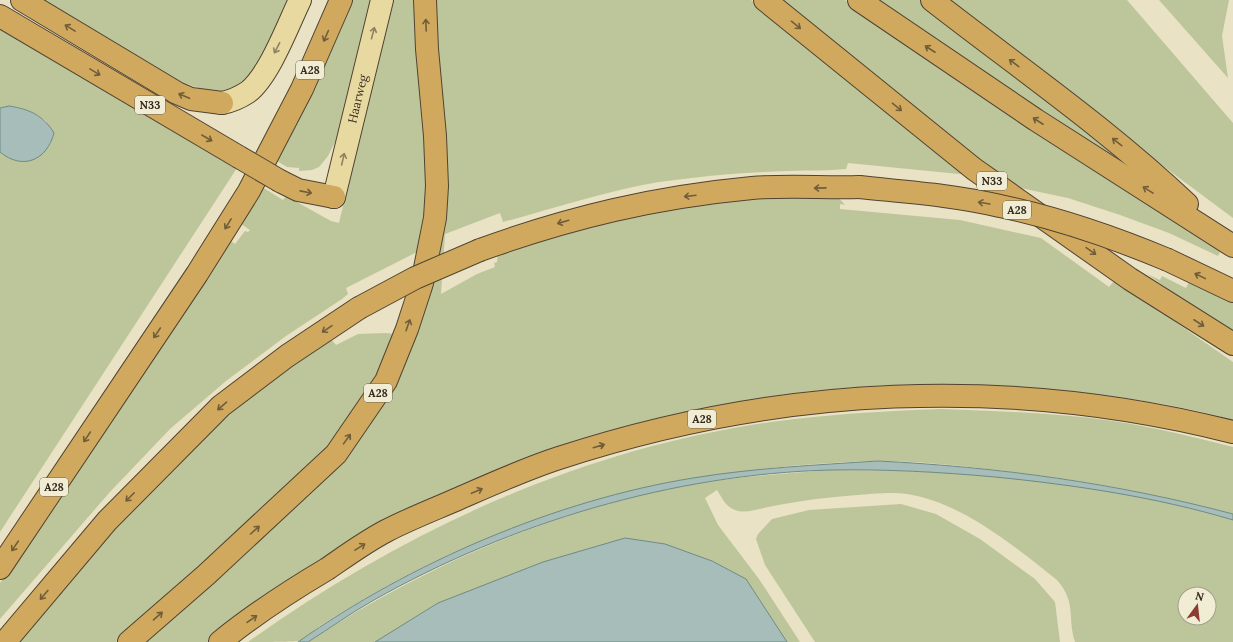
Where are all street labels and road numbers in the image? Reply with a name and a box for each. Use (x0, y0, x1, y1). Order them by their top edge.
road number: A28 (296, 61, 324, 79)
street label: Haarweg (344, 73, 371, 125)
road number: N33 (135, 96, 165, 114)
road number: N33 (977, 172, 1007, 190)
road number: A28 (1003, 201, 1031, 219)
road number: A28 (364, 384, 392, 402)
road number: A28 (688, 410, 716, 428)
road number: A28 (40, 478, 68, 496)

